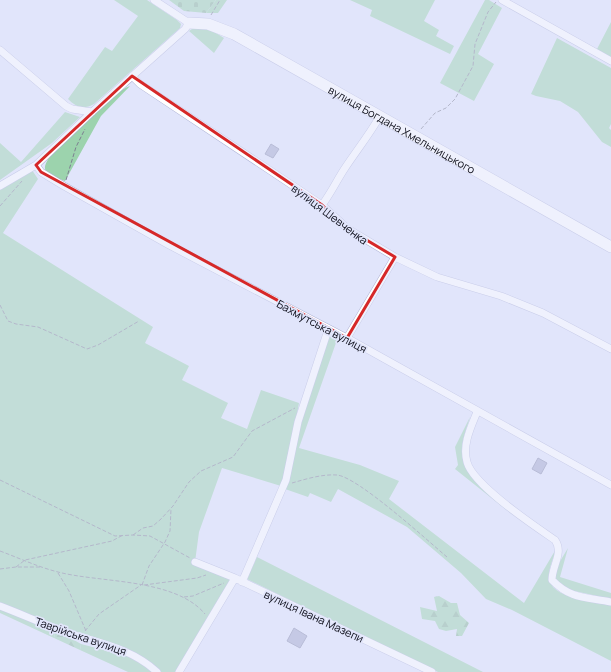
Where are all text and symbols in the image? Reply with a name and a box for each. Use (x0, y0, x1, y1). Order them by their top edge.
street label: вулиця Богдана Хмельницького (326, 81, 479, 177)
street label: вулиця Шевченка (289, 180, 371, 248)
street label: Бахмутська вулиця (274, 296, 370, 356)
street label: вулиця Івана Мазепи (262, 586, 366, 646)
street label: Таврійська вулиця (33, 613, 129, 659)

